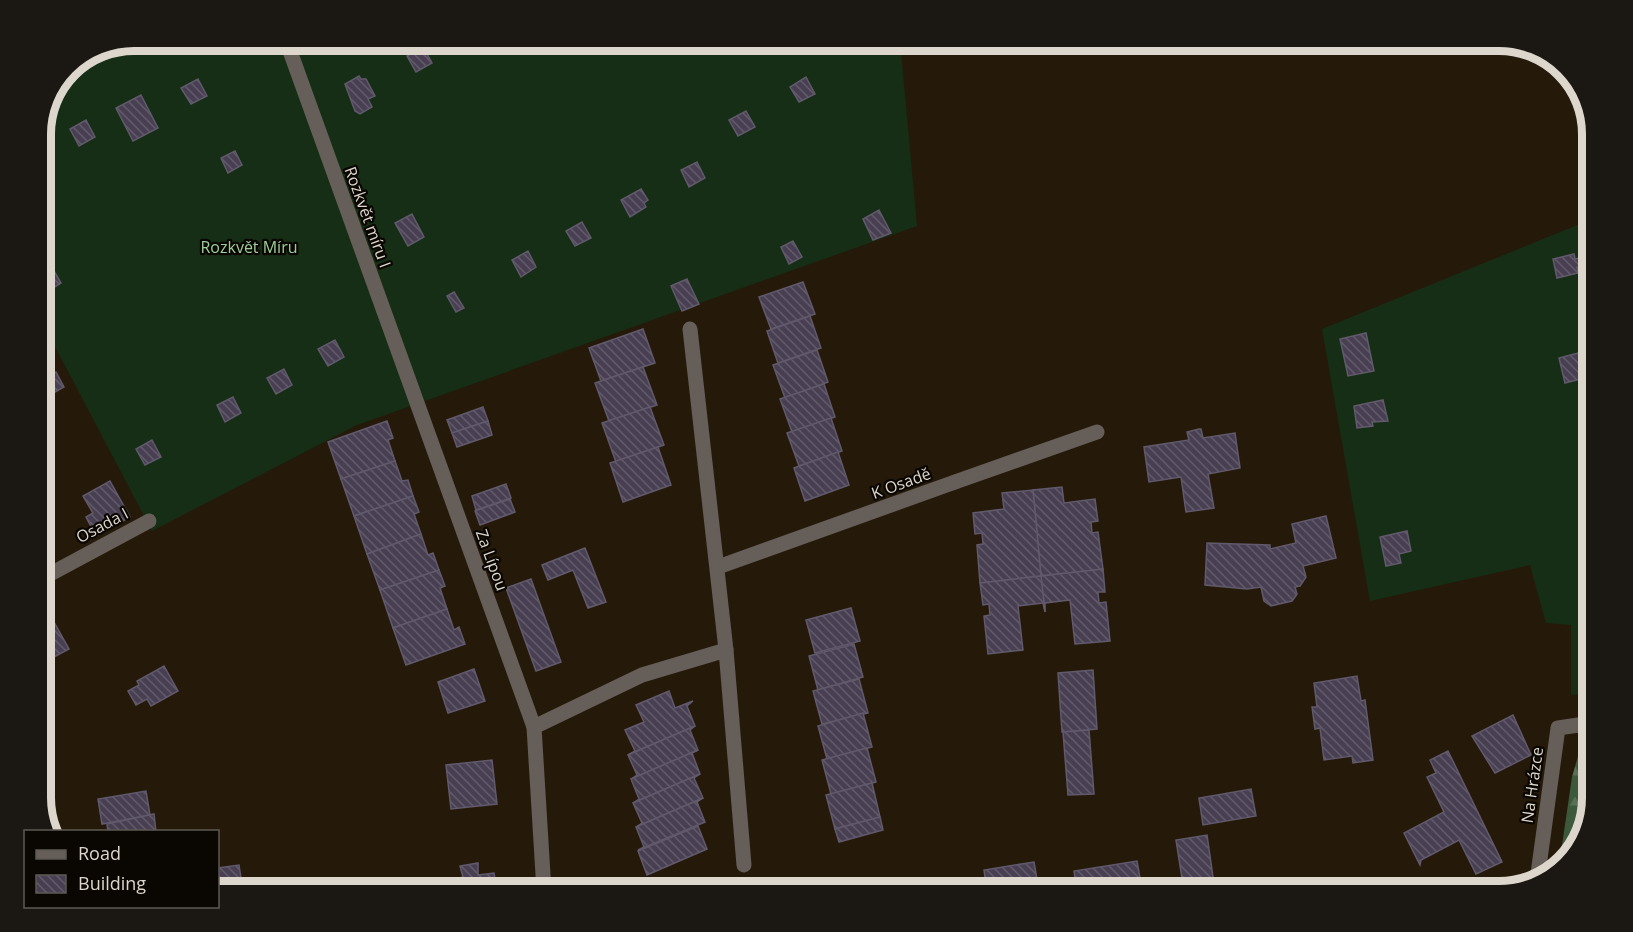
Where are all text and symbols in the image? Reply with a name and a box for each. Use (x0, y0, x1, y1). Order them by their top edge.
street label: Rozkvět míru I (340, 163, 396, 271)
park label: Rozkvět Míru (200, 236, 298, 258)
street label: K Osadě (868, 462, 934, 504)
street label: Osada I (72, 502, 132, 548)
street label: Za Lípou (471, 526, 513, 594)
street label: Na Hrázce (1516, 746, 1548, 824)
legend (24, 830, 219, 908)
text: Road (78, 841, 121, 865)
text: Building (78, 871, 146, 895)

